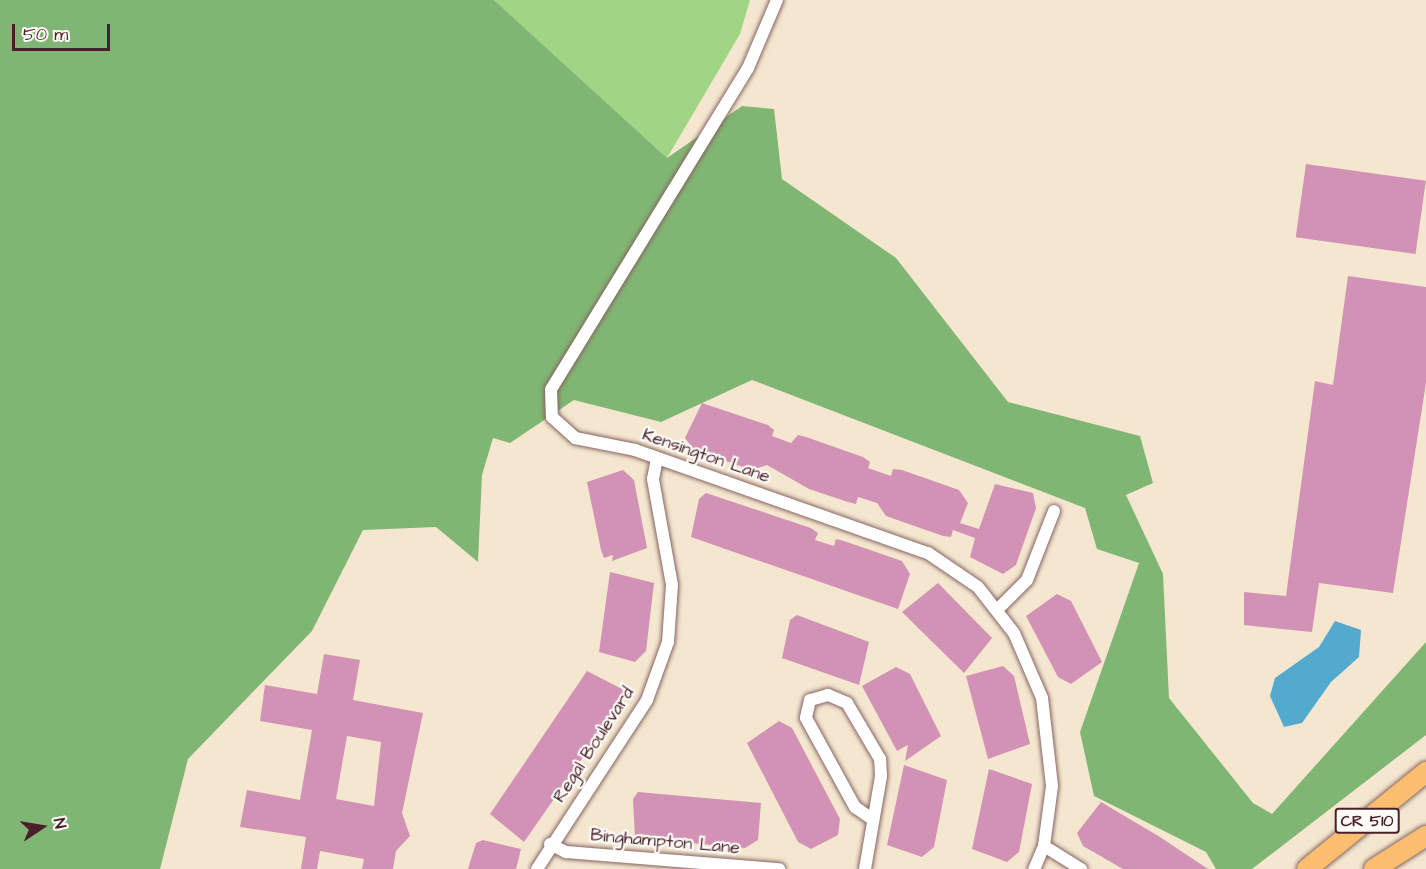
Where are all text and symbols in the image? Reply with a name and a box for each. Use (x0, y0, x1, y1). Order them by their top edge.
scale bar (15, 12, 112, 50)
text: 50 m (23, 22, 68, 47)
street label: Kensington Lane (639, 424, 773, 488)
street label: Regal Boulevard (549, 683, 639, 807)
north arrow (12, 797, 72, 857)
road number: CR 510 (1334, 808, 1400, 834)
text: N (48, 816, 71, 830)
street label: Binghampton Lane (589, 825, 741, 859)

